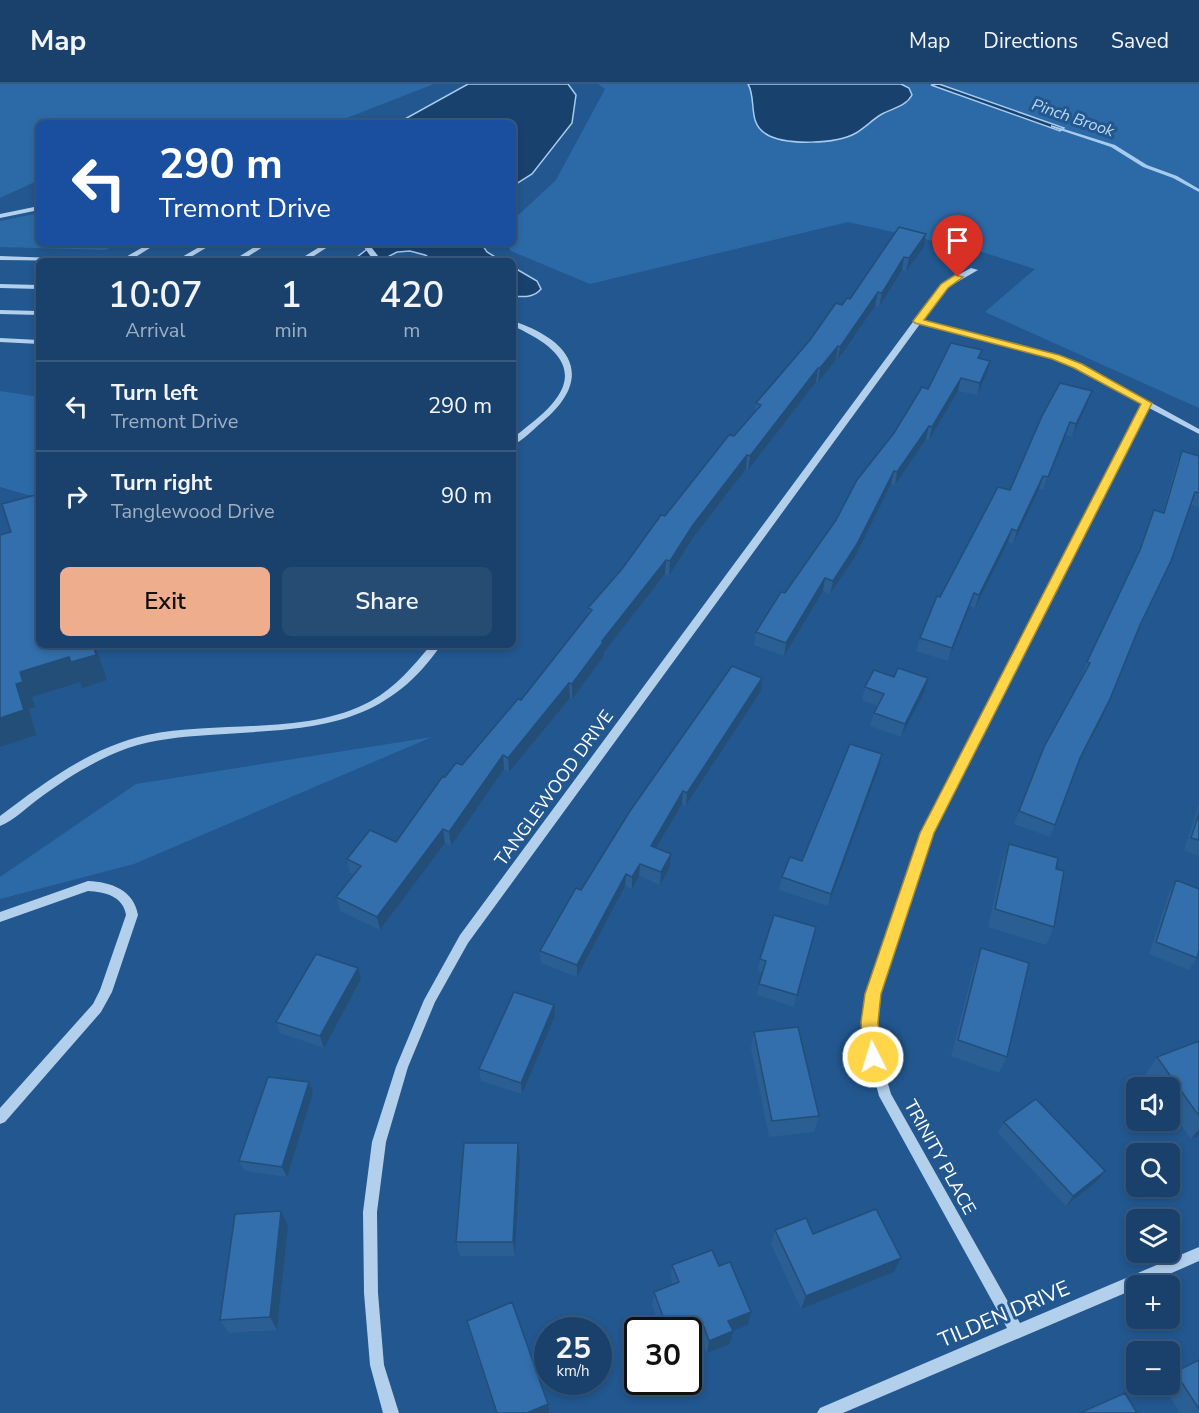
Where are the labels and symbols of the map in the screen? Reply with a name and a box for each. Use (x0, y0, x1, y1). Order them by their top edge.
water label: Pinch Brook (1029, 94, 1118, 143)
pin (932, 215, 983, 277)
street label: TANGLEWOOD DRIVE (489, 705, 619, 871)
position arrow (841, 1025, 905, 1089)
street label: TRINITY PLACE (898, 1095, 982, 1219)
street label: TILDEN DRIVE (934, 1274, 1074, 1354)
speed limit sign: 30 (624, 1317, 702, 1395)

